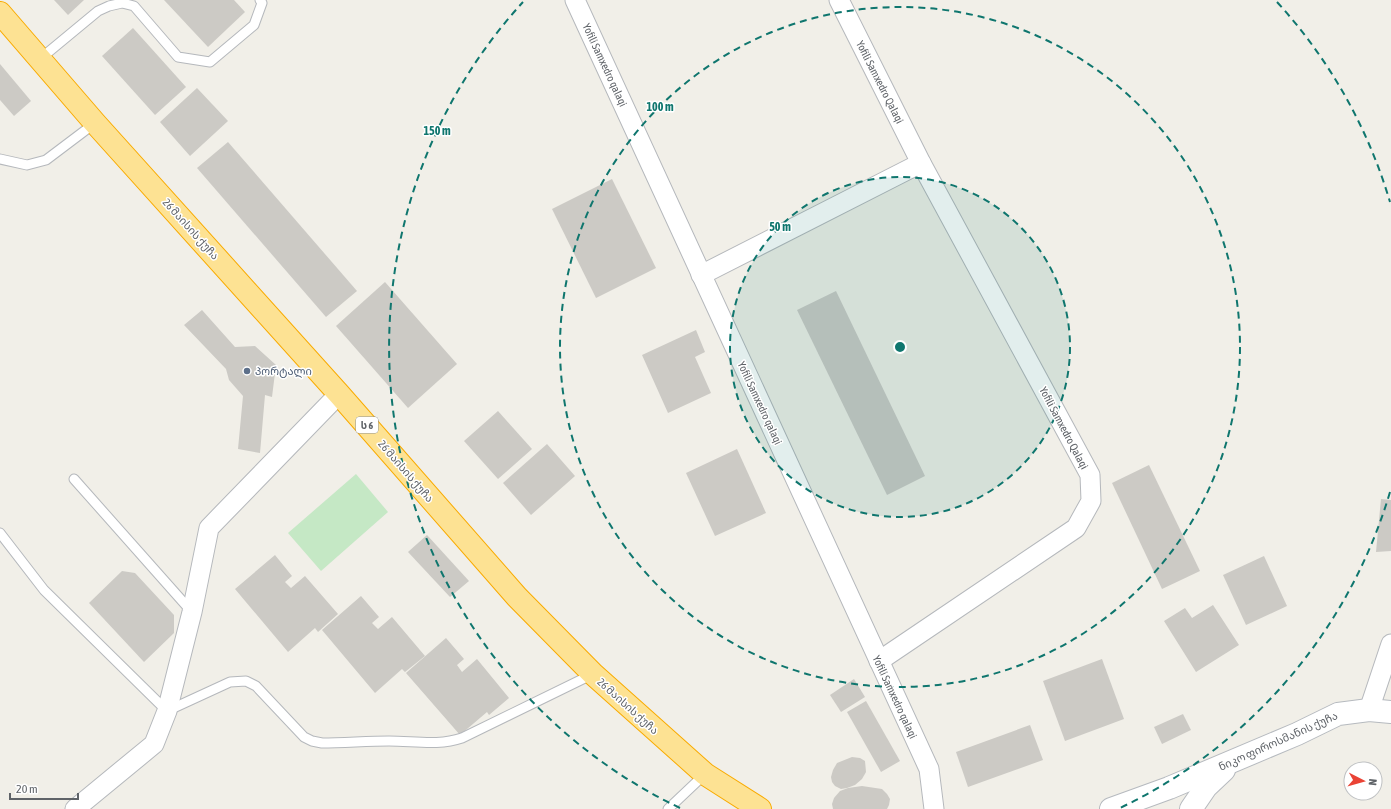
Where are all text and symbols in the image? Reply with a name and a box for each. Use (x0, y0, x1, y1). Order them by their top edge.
street label: Yofili Samxedro qalaqi (581, 22, 629, 108)
street label: Yofili Samxedro Qalaqi (854, 39, 906, 125)
text: 100 m (646, 100, 674, 114)
text: 150 m (423, 124, 451, 138)
street label: 26 მაისის ქუჩა (160, 196, 221, 263)
text: 50 m (769, 220, 791, 234)
centre of rings (893, 340, 907, 354)
street label: Yofili Samxedro qalaqi (736, 360, 784, 446)
place label: პორტალი (255, 365, 312, 378)
marker: პორტალი (242, 366, 252, 376)
street label: Yofili Samxedro Qalaqi (1037, 385, 1091, 471)
road number: ს 6 (356, 417, 378, 433)
street label: 26 მაისის ქუჩა (375, 438, 436, 505)
street label: Yofili Samxedro qalaqi (871, 654, 919, 740)
street label: 26 მაისის ქუჩა (594, 676, 661, 737)
street label: ნიკო ფიროსმანის ქუჩა (1217, 709, 1340, 774)
north arrow (1343, 761, 1383, 801)
scale bar (10, 775, 78, 801)
text: N (1367, 778, 1379, 786)
text: 20 m (16, 782, 38, 796)

